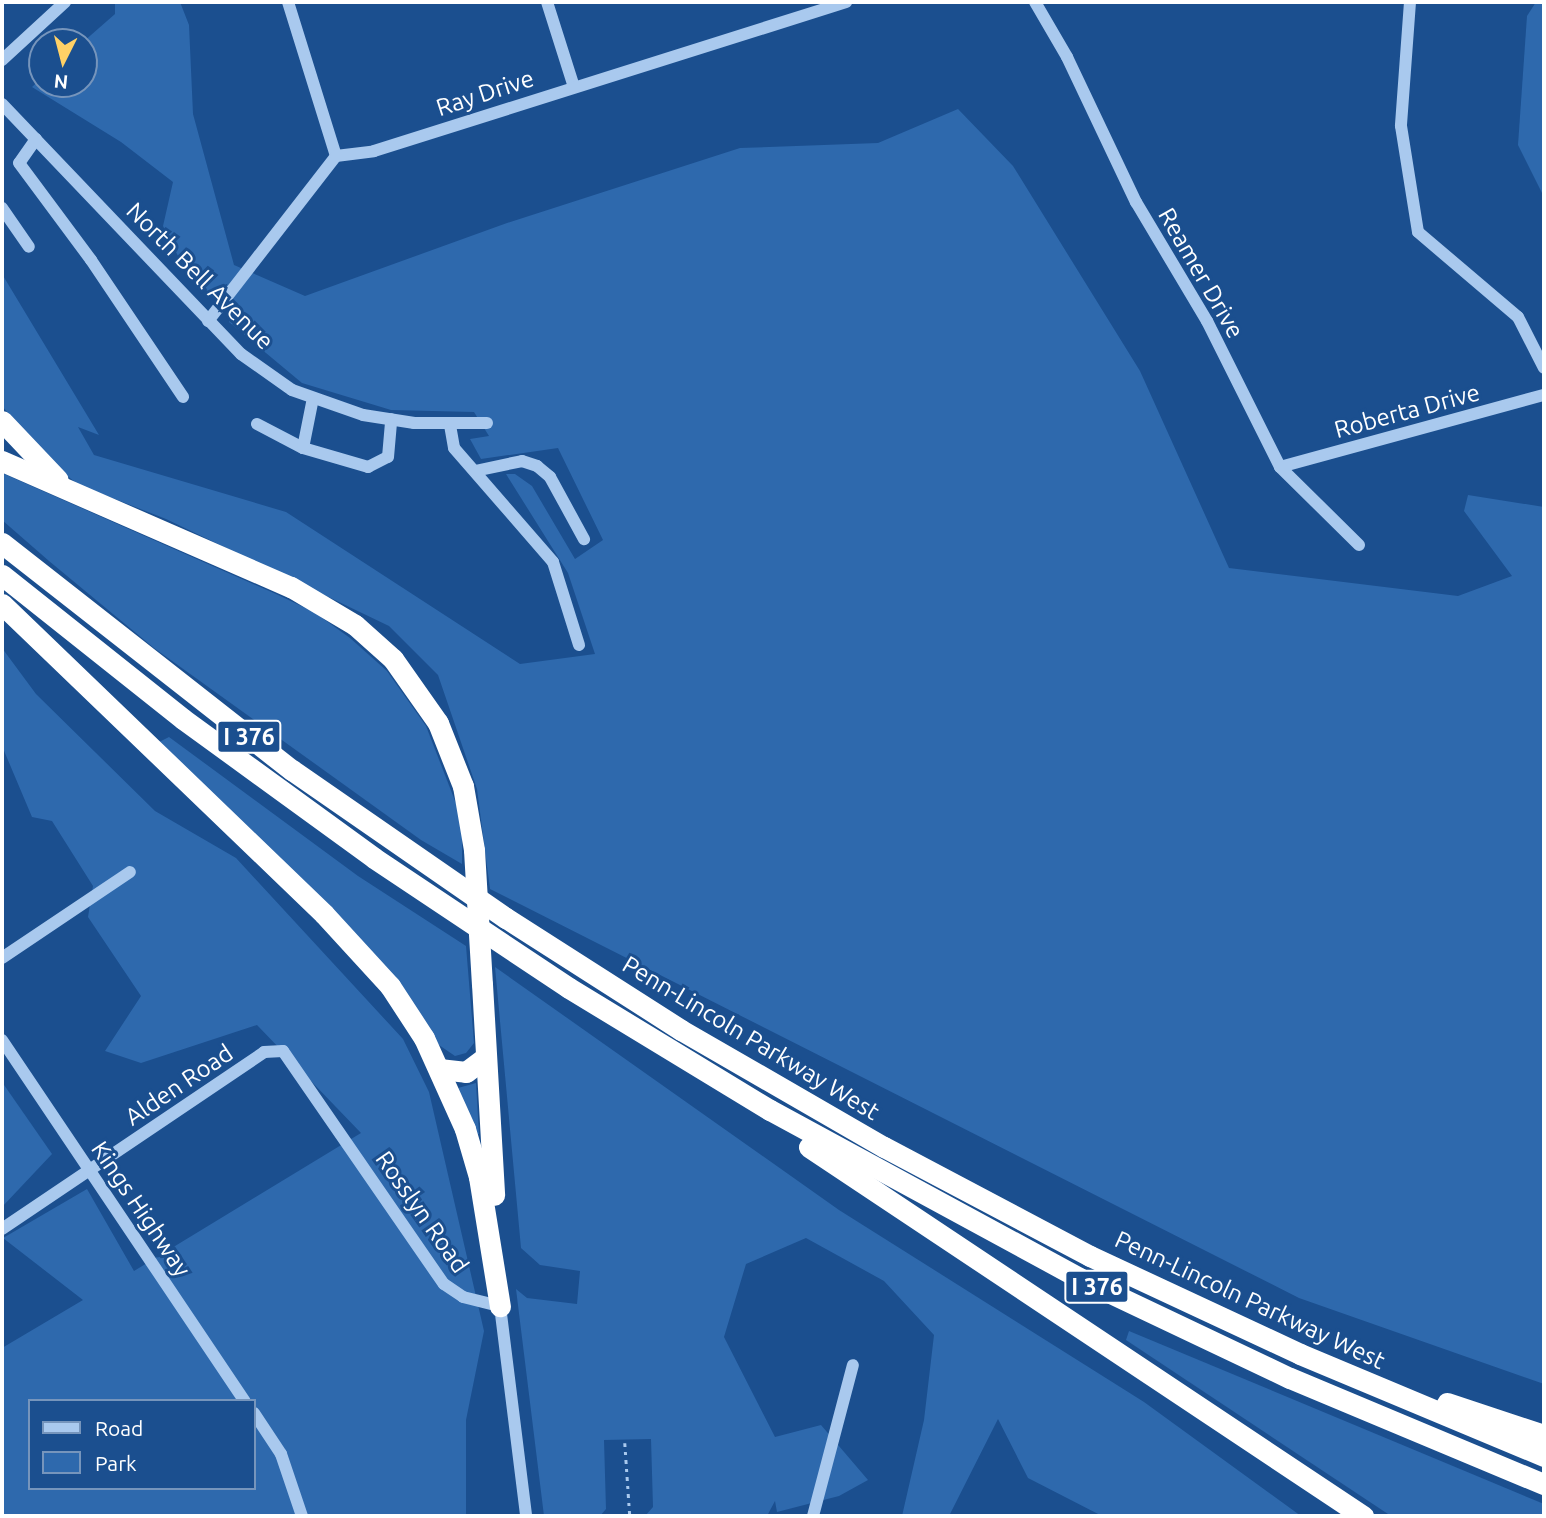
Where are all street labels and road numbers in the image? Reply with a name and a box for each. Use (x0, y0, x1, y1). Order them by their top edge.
street label: Ray Drive (433, 64, 537, 122)
street label: North Bell Avenue (120, 196, 280, 356)
street label: Reamer Drive (1152, 203, 1250, 343)
street label: Roberta Drive (1331, 378, 1483, 444)
road number: I 376 (216, 718, 282, 757)
street label: Penn-Lincoln Parkway West (617, 950, 885, 1126)
street label: Alden Road (120, 1038, 238, 1132)
street label: Kings Highway (85, 1136, 197, 1282)
street label: Rosslyn Road (369, 1146, 475, 1278)
street label: Penn-Lincoln Parkway West (1110, 1225, 1390, 1375)
road number: I 376 (1064, 1268, 1130, 1306)

